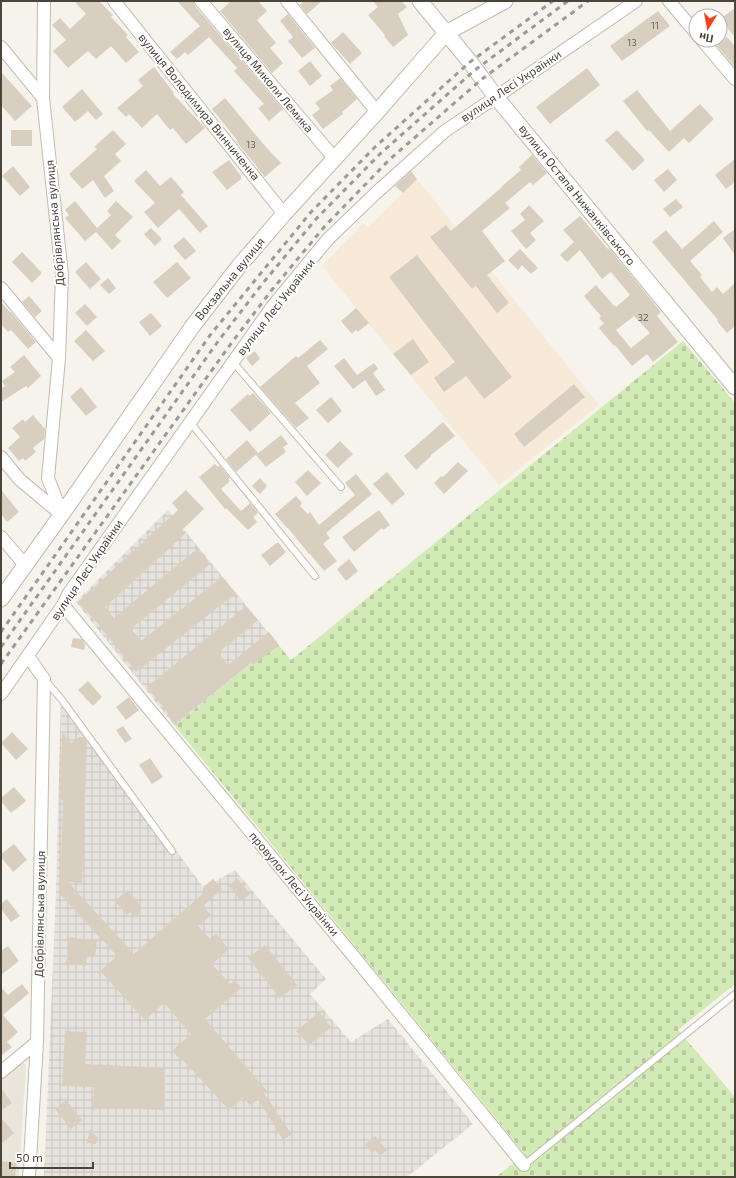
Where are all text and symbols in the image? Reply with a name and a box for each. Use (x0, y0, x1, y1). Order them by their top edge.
north arrow (688, 8, 728, 48)
house number: 11 (651, 19, 659, 31)
street label: вулиця Миколи Лемика (220, 24, 317, 136)
street label: вулиця Володимира Винниченка (135, 30, 263, 183)
text: Пн (698, 31, 714, 46)
house number: 13 (627, 36, 637, 48)
street label: вулиця Лесі Українки (457, 46, 564, 125)
street label: вулиця Остапа Нижанківського (516, 121, 639, 268)
house number: 13 (246, 138, 256, 150)
street label: Добрівлянська вулиця (42, 159, 67, 287)
street label: Вокзальна вулиця (192, 234, 268, 323)
street label: вулиця Лесі Українки (233, 255, 318, 358)
house number: 32 (637, 311, 649, 323)
street label: вулиця Лесі Українки (47, 516, 126, 623)
street label: провулок Лесі Українки (246, 828, 342, 939)
street label: Добрівлянська вулиця (31, 850, 48, 978)
scale bar (10, 1144, 93, 1170)
text: 50 m (16, 1150, 43, 1164)

